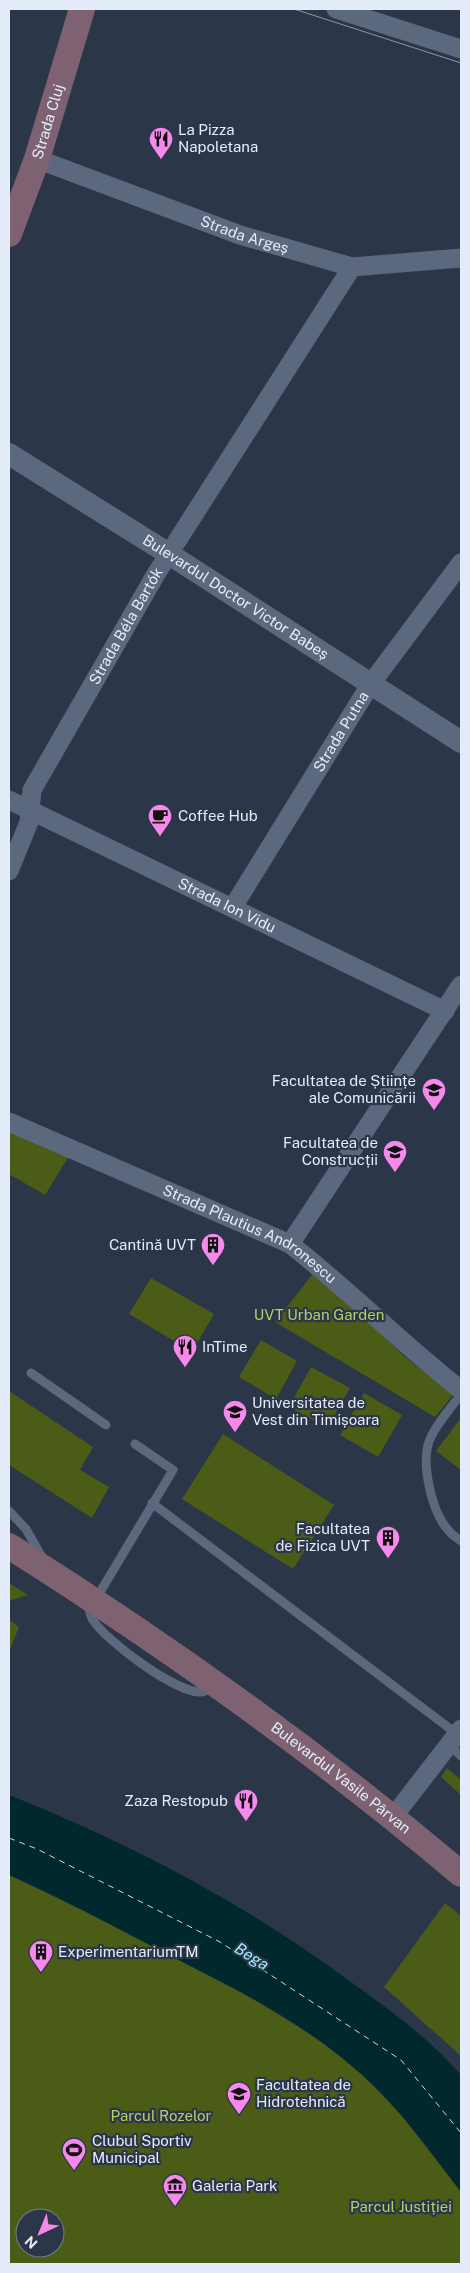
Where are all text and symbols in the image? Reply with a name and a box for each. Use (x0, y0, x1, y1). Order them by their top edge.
street label: Strada Cluj (28, 82, 67, 161)
place label: La Pizza Napoletana (178, 121, 258, 155)
restaurant icon: La Pizza Napoletana (148, 126, 174, 160)
street label: Strada Argeș (198, 212, 291, 256)
street label: Bulevardul Doctor Victor Babeș (140, 531, 332, 663)
street label: Strada Béla Bartók (85, 564, 166, 687)
street label: Strada Putna (310, 688, 372, 775)
cafe icon: Coffee Hub (147, 803, 173, 837)
place label: Coffee Hub (178, 807, 258, 824)
street label: Strada Ion Vidu (175, 874, 279, 936)
place label: Facultatea de Științe ale Comunicării (272, 1072, 416, 1106)
school or university icon: Facultatea de Științe ale Comunicării (421, 1077, 447, 1111)
place label: Facultatea de Construcții (283, 1134, 378, 1168)
school or university icon: Facultatea de Construcții (382, 1139, 408, 1173)
street label: Strada Plautius Andronescu (160, 1181, 340, 1286)
building icon: Cantină UVT (200, 1232, 226, 1266)
place label: Cantină UVT (109, 1236, 196, 1253)
park label: UVT Urban Garden (254, 1306, 384, 1323)
restaurant icon: InTime (172, 1334, 198, 1368)
place label: InTime (202, 1338, 247, 1355)
place label: Universitatea de Vest din Timișoara (252, 1394, 379, 1428)
school or university icon: Universitatea de Vest din Timișoara (222, 1399, 248, 1433)
place label: Facultatea de Fizica UVT (275, 1520, 370, 1554)
building icon: Facultatea de Fizica UVT (375, 1525, 401, 1559)
street label: Bulevardul Vasile Pârvan (268, 1718, 414, 1837)
restaurant icon: Zaza Restopub (233, 1788, 259, 1822)
place label: Zaza Restopub (124, 1792, 228, 1809)
building icon: ExperimentariumTM (28, 1939, 54, 1973)
water label: Bega (231, 1939, 272, 1974)
place label: ExperimentariumTM (58, 1943, 198, 1960)
place label: Facultatea de Hidrotehnică (256, 2076, 351, 2110)
school or university icon: Facultatea de Hidrotehnică (226, 2081, 252, 2115)
park label: Parcul Rozelor (111, 2107, 212, 2124)
place label: Clubul Sportiv Municipal (92, 2132, 192, 2166)
sports icon: Clubul Sportiv Municipal (61, 2137, 87, 2171)
museum icon: Galeria Park (162, 2173, 188, 2207)
place label: Galeria Park (192, 2177, 277, 2194)
park label: Parcul Justiției (350, 2198, 452, 2215)
north arrow (15, 2208, 65, 2258)
text: N (21, 2233, 40, 2252)

